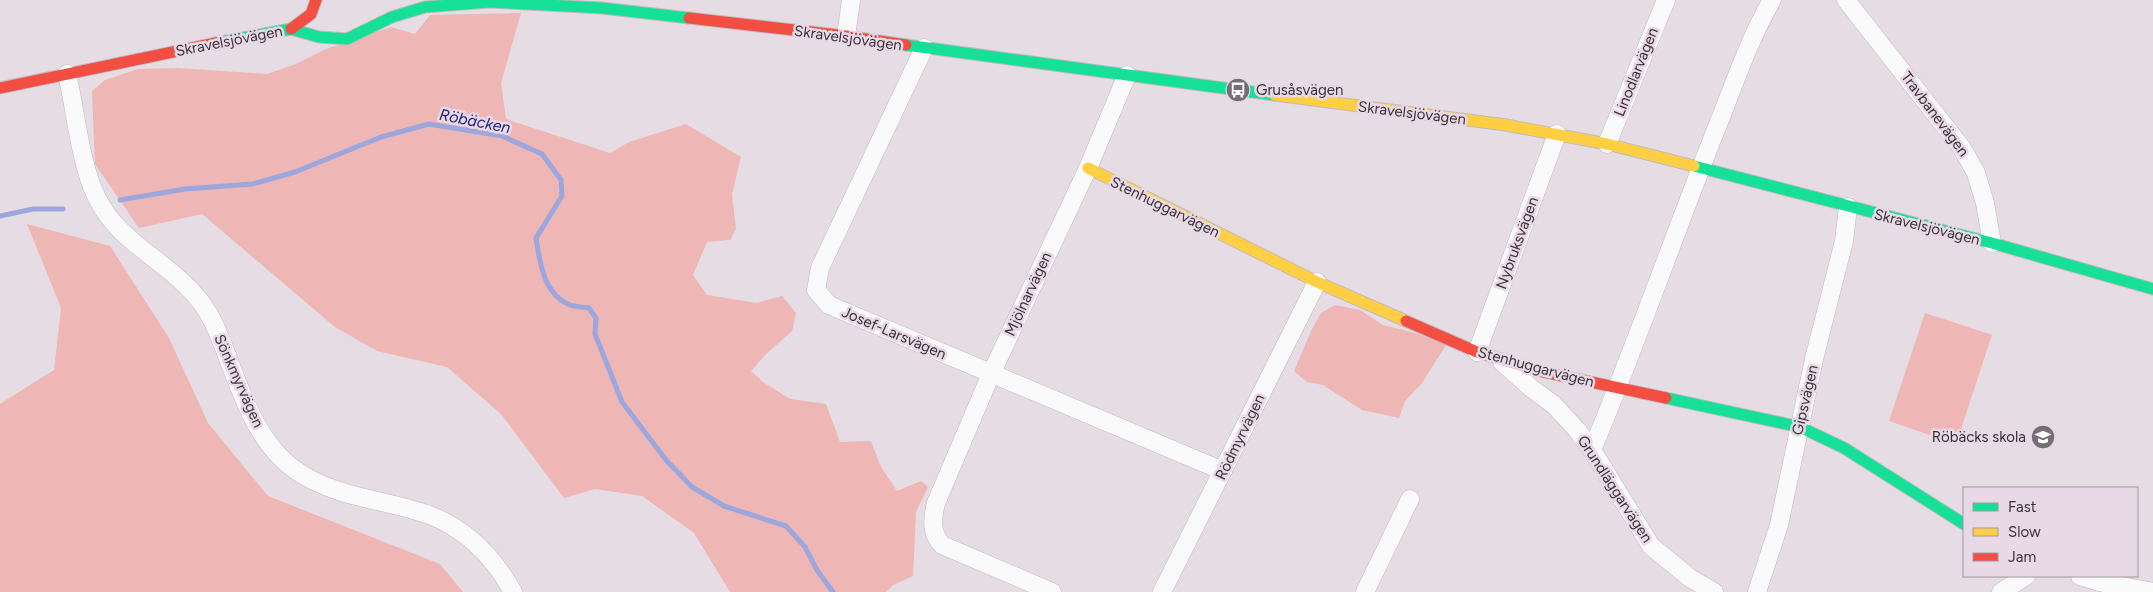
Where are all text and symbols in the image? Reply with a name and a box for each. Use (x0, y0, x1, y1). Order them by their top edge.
street label: Skravelsjövägen (174, 22, 284, 60)
street label: Skravelsjövägen (793, 22, 903, 54)
street label: Linodlarvägen (1610, 25, 1662, 119)
street label: Travbanevägen (1897, 68, 1973, 160)
bus stop icon: Grusåsvägen (1225, 77, 1251, 103)
place label: Grusåsvägen (1256, 81, 1343, 99)
street label: Skravelsjövägen (1357, 97, 1467, 129)
water label: Röbäcken (438, 105, 512, 137)
street label: Stenhuggarvägen (1107, 173, 1223, 241)
street label: Nybruksvägen (1492, 194, 1542, 292)
street label: Skravelsjövägen (1872, 205, 1982, 249)
street label: Mjölnarvägen (1001, 249, 1055, 339)
street label: Josef-Larsvägen (839, 303, 949, 363)
street label: Sönkmyrvägen (210, 332, 268, 430)
street label: Stenhuggarvägen (1476, 343, 1596, 391)
street label: Gipsvägen (1788, 363, 1822, 437)
street label: Rödmyrvägen (1211, 391, 1269, 483)
school or university icon: Röbäcks skola (2030, 424, 2056, 450)
place label: Röbäcks skola (1932, 428, 2026, 446)
street label: Grundläggarvägen (1574, 432, 1656, 546)
legend (1963, 487, 2138, 577)
text: Fast (2008, 498, 2037, 516)
text: Slow (2008, 523, 2041, 541)
text: Jam (2008, 548, 2036, 566)

